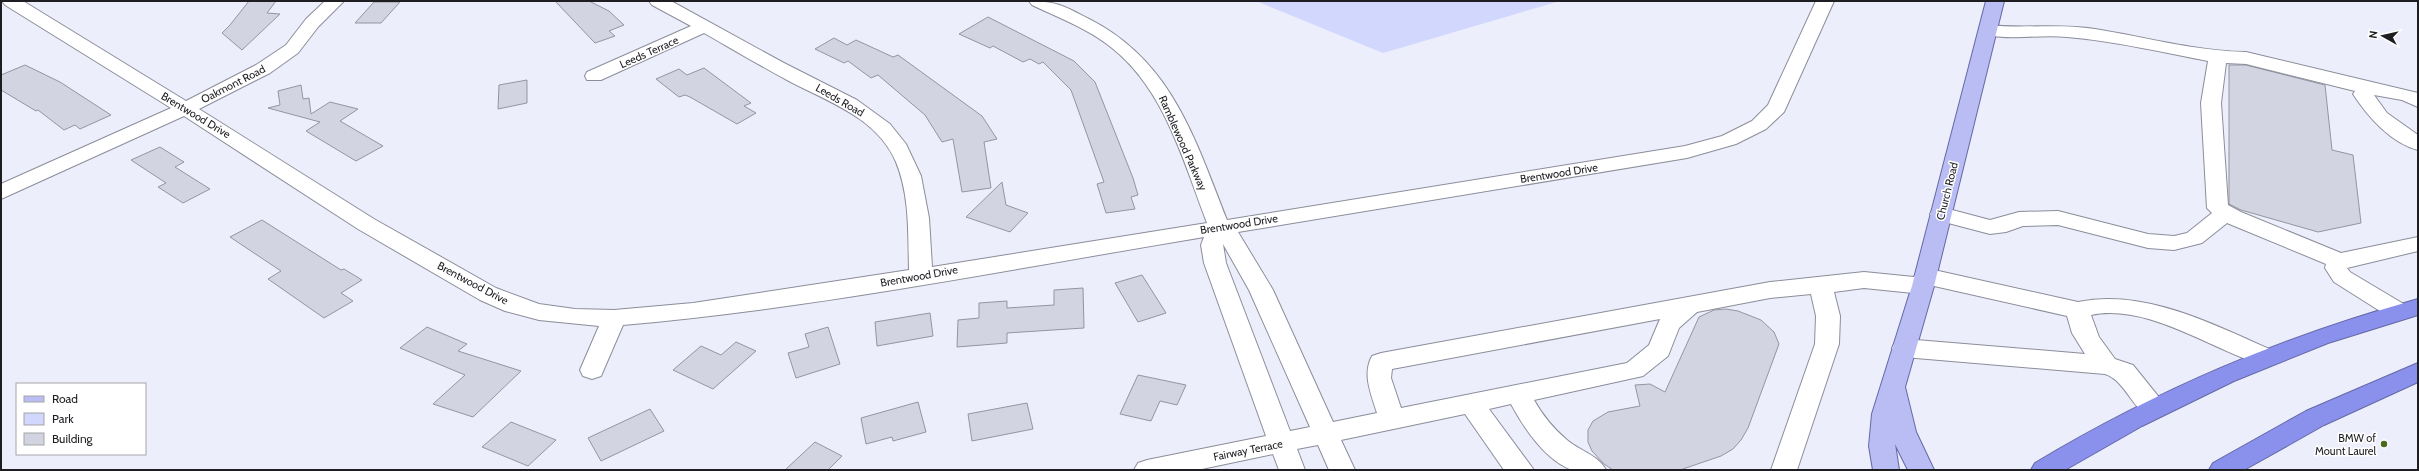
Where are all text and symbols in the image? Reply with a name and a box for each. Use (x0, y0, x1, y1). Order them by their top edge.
north arrow (2363, 16, 2403, 56)
text: N (2366, 30, 2381, 39)
street label: Leeds Terrace (617, 33, 681, 71)
street label: Oakmont Road (198, 62, 268, 106)
street label: Leeds Road (813, 81, 867, 119)
street label: Brentwood Drive (159, 89, 234, 141)
street label: Ramblewood Parkway (1156, 93, 1210, 193)
street label: Brentwood Drive (1519, 160, 1599, 186)
street label: Church Road (1933, 161, 1961, 221)
street label: Brentwood Drive (1199, 211, 1279, 237)
street label: Brentwood Drive (435, 258, 511, 308)
street label: Brentwood Drive (879, 262, 959, 290)
legend (16, 383, 146, 455)
text: Road (52, 391, 78, 406)
text: Park (52, 411, 74, 426)
text: Building (52, 431, 94, 446)
place label: BMW of Mount Laurel (2315, 431, 2376, 458)
street label: Fairway Terrace (1212, 436, 1284, 464)
marker: BMW of Mount Laurel (2379, 439, 2389, 449)

